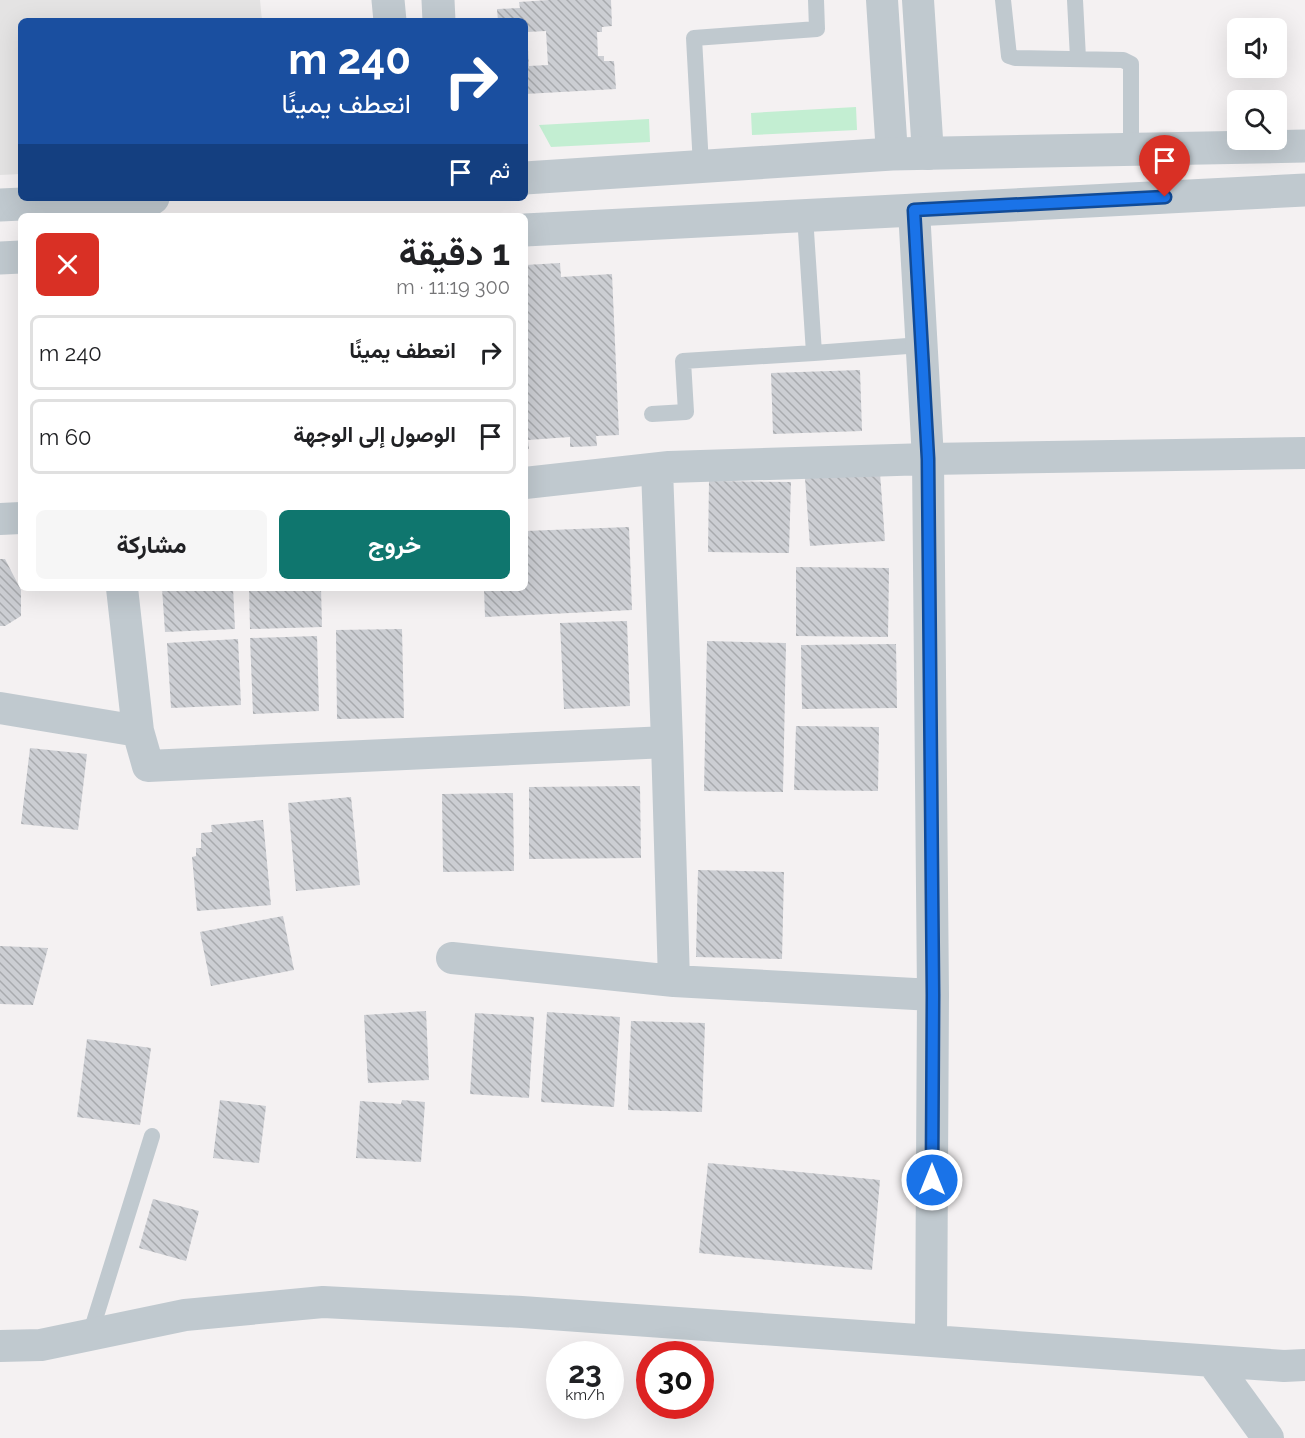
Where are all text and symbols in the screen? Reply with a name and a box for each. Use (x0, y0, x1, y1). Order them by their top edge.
map controls (1227, 18, 1287, 150)
button: sound (1227, 18, 1287, 78)
text: 240 m (288, 35, 411, 84)
icon: right (432, 42, 510, 120)
text: انعطف يمينًا (282, 88, 411, 119)
button: search (1227, 90, 1287, 150)
pin (1139, 135, 1190, 197)
icon: arrive (1148, 144, 1181, 177)
icon: arrive (444, 156, 477, 189)
text: ثم (489, 157, 510, 183)
text: 1 دقيقة (399, 231, 510, 273)
button: close (36, 233, 99, 296)
text: 300 m · 11:19 (396, 275, 510, 299)
icon: right (474, 336, 507, 369)
text: انعطف يمينًا (349, 337, 456, 363)
text: 240 m (39, 340, 102, 366)
icon: arrive (474, 420, 507, 453)
text: الوصول إلى الوجهة (293, 421, 456, 447)
text: 60 m (39, 424, 92, 450)
button: مشاركة (36, 510, 267, 579)
button: خروج (279, 510, 510, 579)
position arrow (900, 1148, 964, 1212)
speed limit sign: 30 (636, 1341, 714, 1419)
text: 23 (568, 1355, 602, 1390)
text: km/h (565, 1386, 605, 1404)

